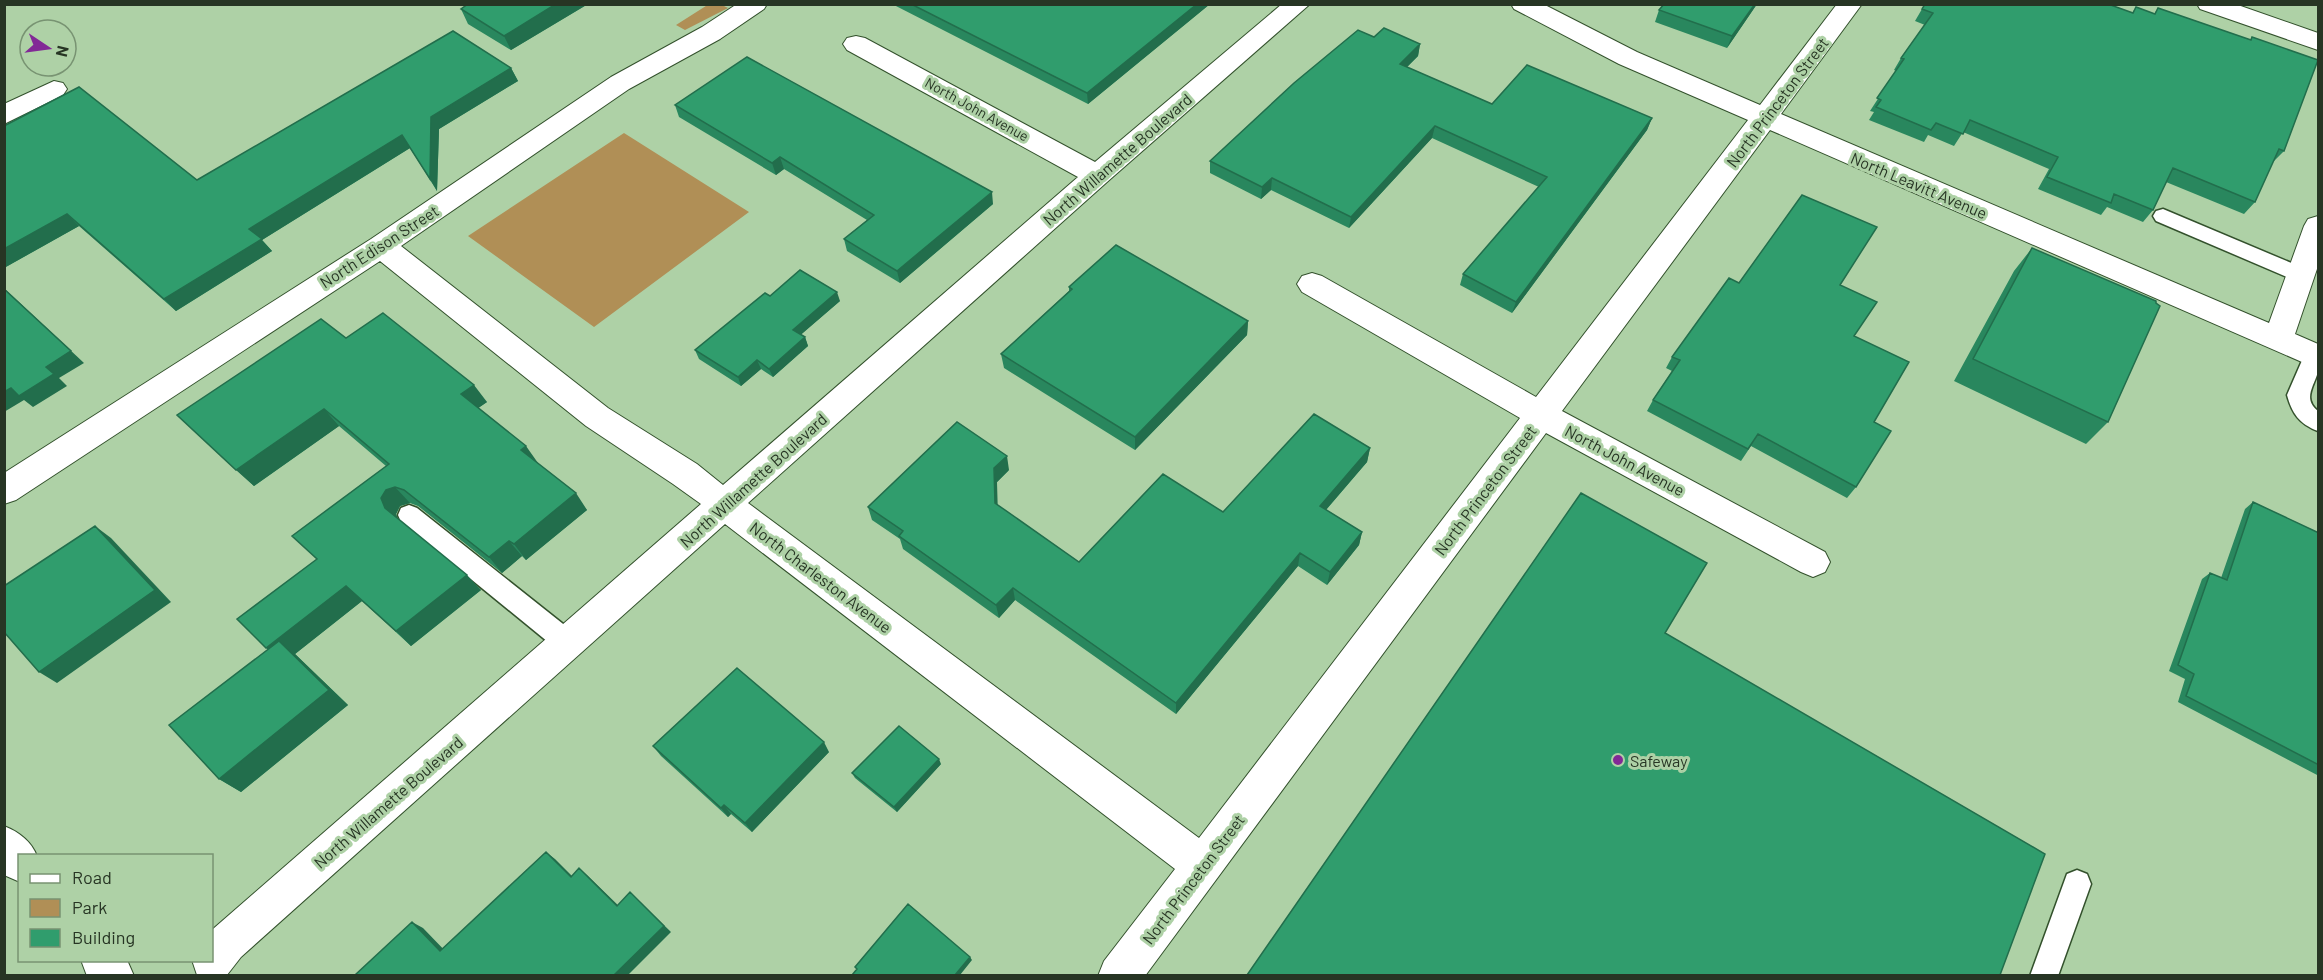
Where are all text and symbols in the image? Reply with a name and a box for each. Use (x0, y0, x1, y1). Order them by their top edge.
north arrow (18, 18, 78, 78)
street label: North Princeton Street (1722, 33, 1832, 171)
text: N (53, 44, 74, 59)
street label: North John Avenue (922, 73, 1032, 145)
street label: North Willamette Boulevard (1039, 89, 1195, 229)
street label: North Leavitt Avenue (1848, 148, 1990, 222)
street label: North Edison Street (316, 201, 442, 291)
street label: North Willamette Boulevard (676, 409, 830, 551)
street label: North Princeton Street (1430, 421, 1540, 559)
street label: North John Avenue (1562, 421, 1688, 499)
street label: North Charleston Avenue (746, 518, 896, 636)
street label: North Willamette Boulevard (310, 732, 466, 872)
place label: Safeway (1630, 751, 1688, 770)
marker: Safeway (1611, 753, 1625, 767)
street label: North Princeton Street (1138, 810, 1248, 948)
legend (18, 854, 213, 962)
text: Road (72, 866, 112, 888)
text: Park (72, 896, 107, 918)
text: Building (72, 926, 135, 948)

